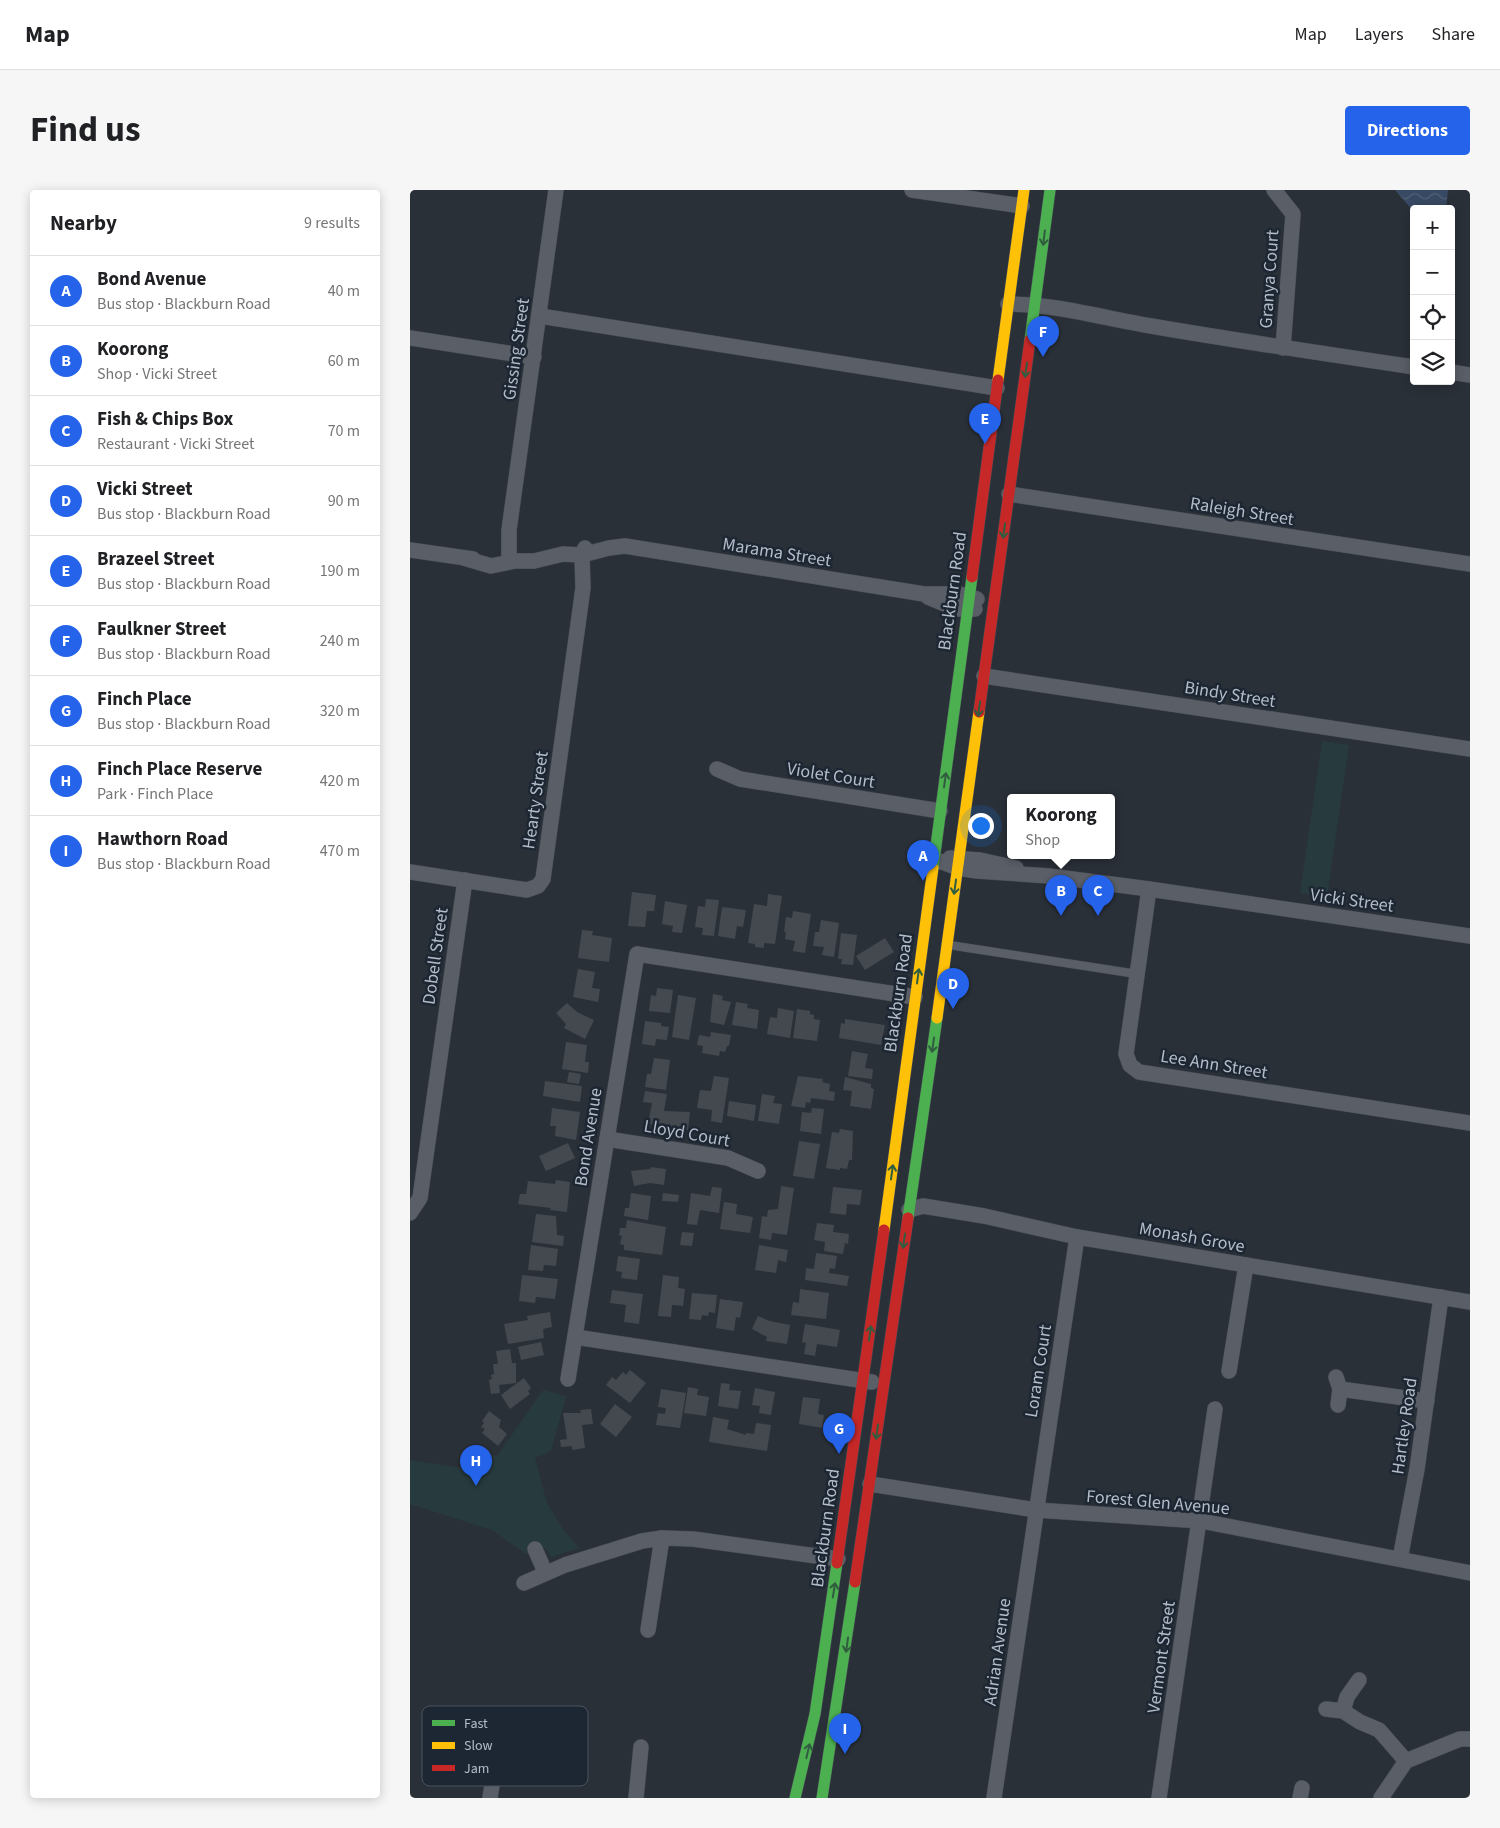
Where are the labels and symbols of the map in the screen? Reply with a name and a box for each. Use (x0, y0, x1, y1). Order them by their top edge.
street label: Granya Court (1254, 229, 1285, 329)
one-way arrow (1038, 230, 1048, 246)
street label: Gissing Street (497, 296, 536, 402)
pin: F (1027, 316, 1059, 357)
one-way arrow (1021, 361, 1031, 377)
pin: E (969, 403, 1001, 444)
street label: Raleigh Street (1188, 491, 1296, 532)
one-way arrow (999, 522, 1009, 538)
street label: Blackburn Road (932, 530, 973, 652)
street label: Marama Street (721, 532, 833, 573)
street label: Bindy Street (1183, 675, 1277, 714)
one-way arrow (974, 701, 984, 717)
street label: Hearty Street (516, 749, 555, 851)
street label: Violet Court (785, 756, 877, 795)
one-way arrow (940, 772, 950, 788)
your location (968, 813, 994, 839)
pin: A (907, 840, 939, 881)
pin: B (1045, 875, 1077, 916)
pin: C (1082, 875, 1114, 916)
one-way arrow (950, 879, 960, 895)
street label: Vicki Street (1309, 882, 1395, 919)
street label: Dobell Street (416, 906, 455, 1006)
street label: Blackburn Road (878, 932, 919, 1054)
one-way arrow (913, 968, 923, 984)
pin: D (937, 968, 969, 1009)
one-way arrow (927, 1037, 937, 1053)
street label: Lee Ann Street (1159, 1044, 1269, 1085)
street label: Bond Avenue (568, 1086, 609, 1188)
street label: Lloyd Court (642, 1114, 732, 1153)
one-way arrow (887, 1164, 897, 1180)
street label: Monash Grove (1137, 1216, 1247, 1259)
one-way arrow (899, 1233, 909, 1249)
street label: Loram Court (1019, 1323, 1058, 1419)
one-way arrow (865, 1325, 875, 1341)
street label: Hartley Road (1385, 1376, 1424, 1476)
pin: G (823, 1413, 855, 1454)
one-way arrow (872, 1424, 882, 1440)
pin: H (460, 1445, 492, 1486)
street label: Blackburn Road (805, 1467, 846, 1589)
street label: Forest Glen Avenue (1085, 1484, 1231, 1521)
one-way arrow (829, 1583, 839, 1599)
street label: Adrian Avenue (978, 1597, 1017, 1708)
street label: Vermont Street (1141, 1599, 1182, 1715)
one-way arrow (842, 1637, 852, 1653)
legend (422, 1706, 588, 1786)
pin: I (829, 1713, 861, 1754)
text: Fast (464, 1714, 488, 1734)
text: Slow (464, 1736, 493, 1756)
one-way arrow (804, 1743, 813, 1759)
text: Jam (464, 1759, 489, 1779)

